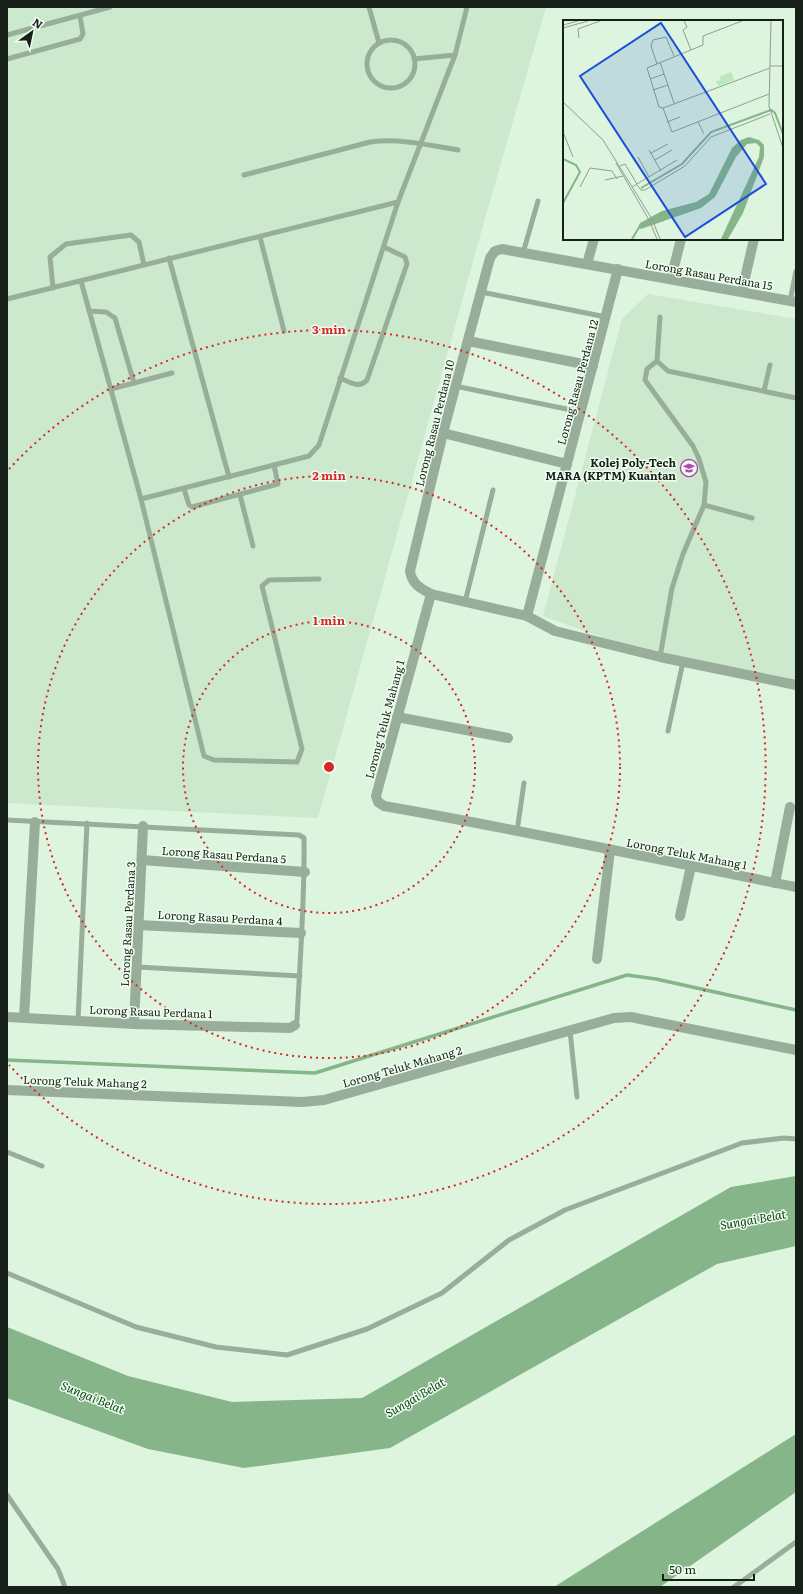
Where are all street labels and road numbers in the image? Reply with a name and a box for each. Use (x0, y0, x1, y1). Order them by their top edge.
street label: Lorong Rasau Perdana 15 (644, 255, 774, 293)
street label: Lorong Rasau Perdana 12 (553, 317, 602, 446)
street label: Lorong Rasau Perdana 10 (411, 358, 457, 488)
street label: Lorong Teluk Mahang 1 (360, 657, 408, 780)
street label: Lorong Teluk Mahang 1 (625, 833, 749, 873)
street label: Lorong Rasau Perdana 5 (161, 842, 287, 866)
street label: Lorong Rasau Perdana 3 (116, 861, 138, 987)
street label: Lorong Rasau Perdana 4 (157, 906, 283, 928)
street label: Lorong Rasau Perdana 1 (89, 1001, 214, 1021)
street label: Lorong Teluk Mahang 2 (340, 1041, 464, 1091)
street label: Lorong Teluk Mahang 2 (23, 1071, 148, 1091)

